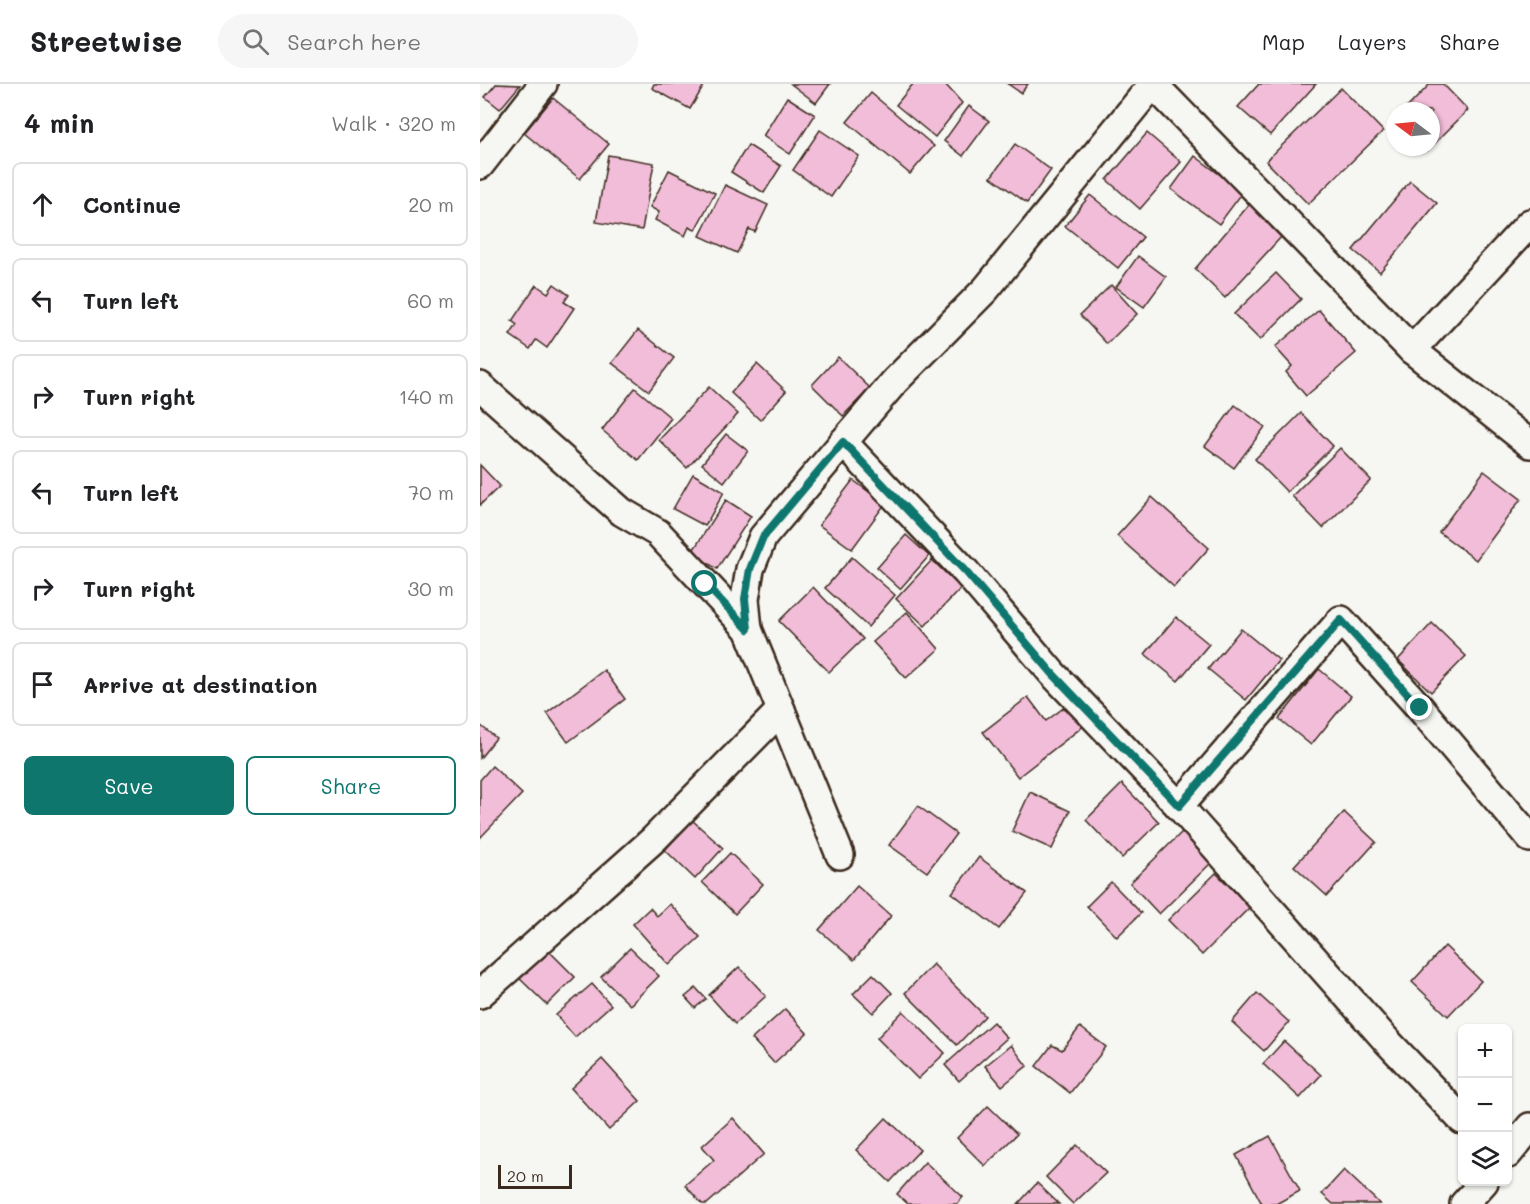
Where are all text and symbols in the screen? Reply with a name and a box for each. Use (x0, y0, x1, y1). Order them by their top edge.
search box (218, 14, 638, 68)
text: Streetwise (30, 23, 182, 59)
icon: search (239, 25, 272, 58)
text: Search here (287, 27, 421, 56)
text: Map (1262, 28, 1305, 55)
text: Layers (1338, 28, 1407, 55)
text: Share (1440, 28, 1500, 55)
north arrow (1386, 102, 1440, 156)
text: 4 min (24, 106, 94, 140)
text: Walk · 320 m (331, 110, 456, 136)
icon: ahead (26, 188, 59, 221)
text: Continue (83, 190, 181, 219)
text: 20 m (408, 191, 454, 217)
icon: left (26, 284, 59, 317)
text: Turn left (83, 286, 179, 315)
text: 60 m (407, 287, 454, 313)
icon: right (26, 380, 59, 413)
text: Turn right (83, 382, 195, 411)
text: 140 m (399, 383, 454, 409)
icon: left (26, 476, 59, 509)
text: Turn left (83, 478, 179, 507)
text: 70 m (408, 479, 454, 505)
route start (691, 570, 717, 596)
icon: right (26, 572, 59, 605)
text: Turn right (83, 574, 195, 603)
text: 30 m (408, 575, 454, 601)
icon: arrive (26, 668, 59, 701)
text: Arrive at destination (83, 670, 318, 699)
route end (1406, 694, 1432, 720)
button: Save (24, 756, 234, 815)
button: Share (246, 756, 456, 815)
map controls (1458, 1024, 1512, 1186)
button: + (1458, 1024, 1512, 1078)
button: − (1458, 1078, 1512, 1132)
button: layers (1458, 1132, 1512, 1186)
scale bar (498, 1162, 572, 1190)
text: 20 m (507, 1165, 544, 1186)

